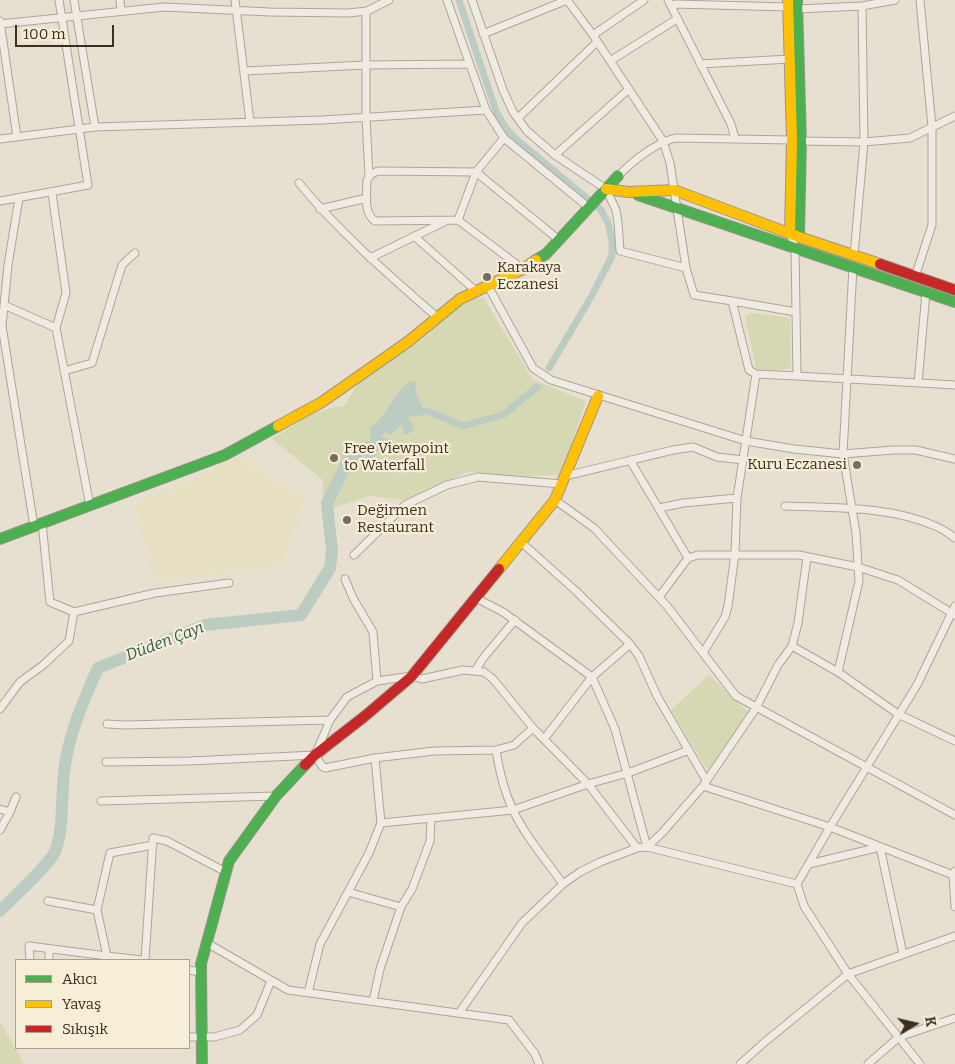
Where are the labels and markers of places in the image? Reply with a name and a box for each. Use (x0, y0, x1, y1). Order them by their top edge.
place label: Karakaya Eczanesi (497, 259, 561, 294)
marker: Karakaya Eczanesi (481, 271, 493, 283)
place label: Free Viewpoint to Waterfall (344, 440, 449, 475)
marker: Free Viewpoint to Waterfall (328, 452, 340, 464)
place label: Kuru Eczanesi (747, 456, 847, 474)
marker: Kuru Eczanesi (851, 459, 863, 471)
place label: Değirmen Restaurant (357, 502, 434, 537)
marker: Değirmen Restaurant (341, 514, 353, 526)

